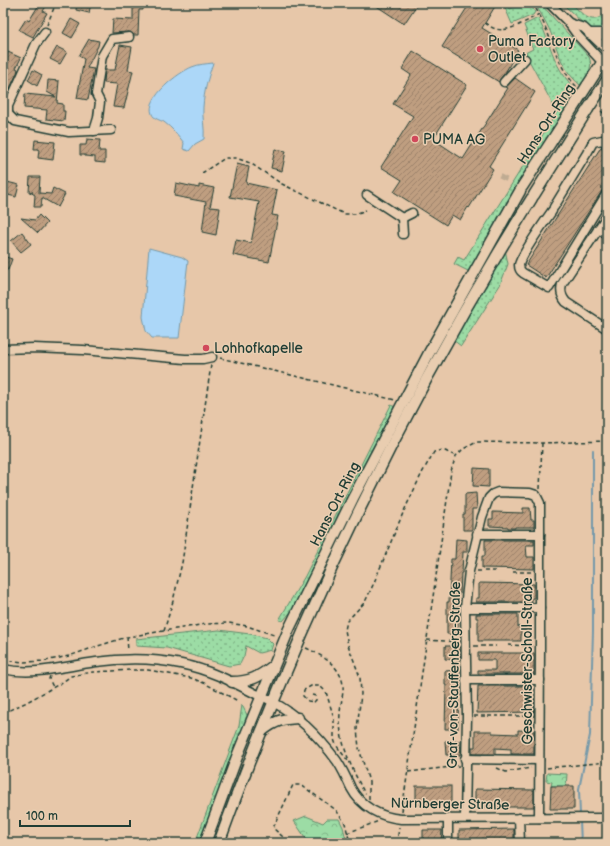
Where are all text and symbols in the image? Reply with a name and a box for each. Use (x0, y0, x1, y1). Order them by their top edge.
place label: Puma Factory Outlet (488, 33, 576, 66)
marker: Puma Factory Outlet (475, 44, 485, 54)
street label: Hans-Ort-Ring (514, 81, 578, 167)
place label: PUMA AG (423, 131, 486, 148)
marker: PUMA AG (410, 134, 420, 144)
place label: Lohhofkapelle (214, 340, 303, 357)
marker: Lohhofkapelle (201, 343, 211, 353)
street label: Hans-Ort-Ring (306, 459, 364, 549)
street label: Geschwister-Scholl-Straße (519, 578, 536, 744)
street label: Graf-von-Stauffenberg-Straße (444, 581, 464, 769)
street label: Nürnberger Straße (390, 794, 510, 814)
scale bar (20, 802, 130, 828)
text: 100 m (26, 809, 58, 824)

